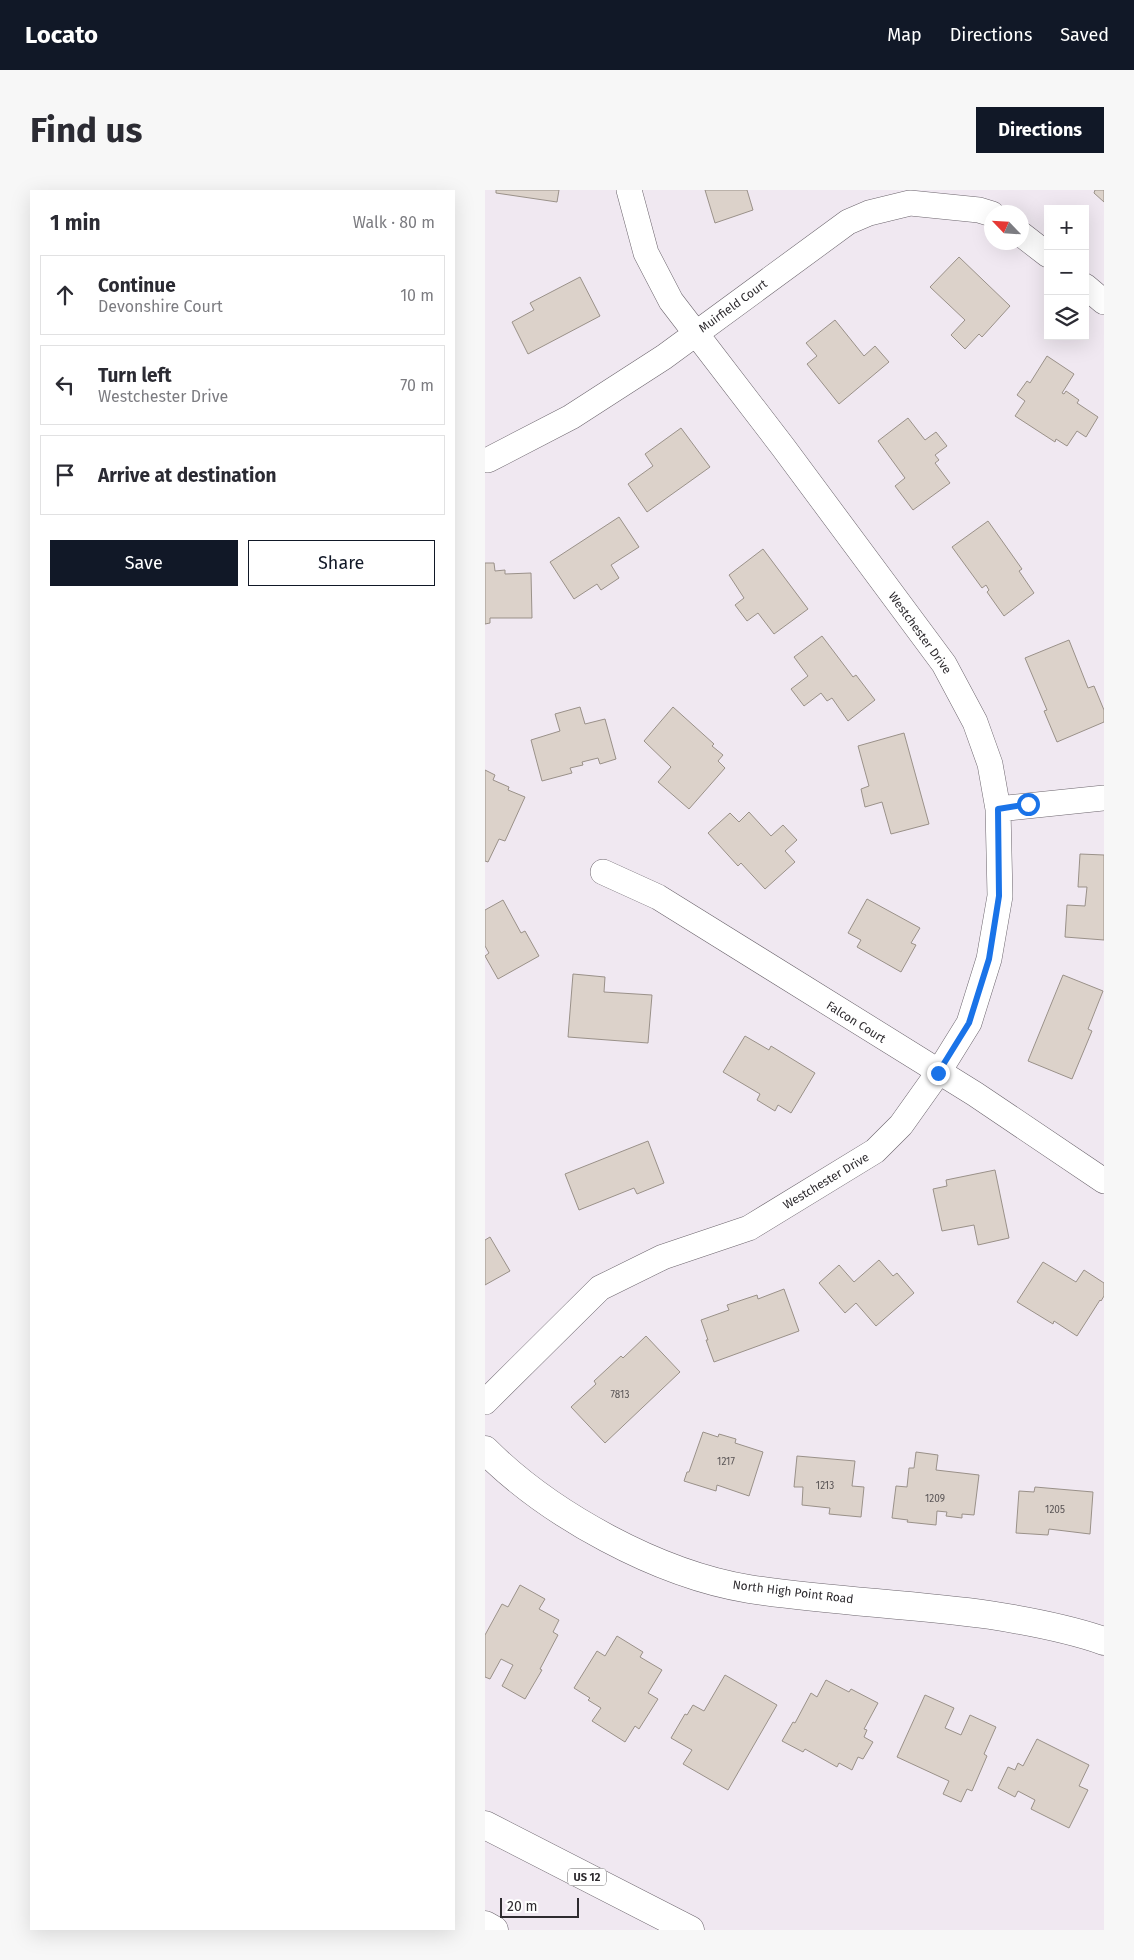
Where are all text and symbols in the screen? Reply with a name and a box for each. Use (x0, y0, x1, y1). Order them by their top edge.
text: Locato (25, 21, 98, 49)
text: Map (887, 24, 922, 46)
text: Directions (950, 24, 1032, 46)
text: Saved (1060, 24, 1109, 46)
button: Directions (976, 107, 1104, 153)
text: Find us (30, 109, 142, 151)
north arrow (984, 205, 1029, 250)
map controls (1044, 205, 1089, 340)
button: + (1044, 205, 1089, 250)
text: 1 min (50, 210, 101, 236)
text: Walk · 80 m (353, 213, 435, 232)
button: − (1044, 250, 1089, 295)
text: Continue (98, 274, 176, 297)
street label: Muirfield Court (696, 276, 770, 335)
icon: ahead (51, 281, 79, 309)
text: 10 m (400, 286, 434, 305)
button: layers (1044, 295, 1089, 340)
text: Devonshire Court (98, 297, 223, 316)
text: Turn left (98, 364, 172, 387)
icon: left (51, 371, 79, 399)
text: 70 m (400, 376, 434, 395)
text: Westchester Drive (98, 387, 228, 406)
icon: arrive (51, 461, 79, 489)
text: Arrive at destination (98, 464, 277, 487)
button: Save (50, 540, 238, 586)
button: Share (248, 540, 435, 586)
street label: Westchester Drive (886, 589, 954, 677)
route start (1017, 793, 1040, 816)
street label: Falcon Court (824, 998, 889, 1046)
route end (927, 1062, 950, 1085)
street label: Westchester Drive (781, 1150, 871, 1212)
house number: 7813 (611, 1389, 629, 1401)
house number: 1217 (717, 1456, 735, 1468)
house number: 1213 (816, 1480, 834, 1492)
house number: 1209 (925, 1493, 945, 1505)
house number: 1205 (1045, 1504, 1065, 1516)
street label: North High Point Road (732, 1578, 854, 1606)
road number: US 12 (568, 1868, 606, 1885)
scale bar (500, 1895, 579, 1918)
text: 20 m (507, 1898, 537, 1915)

